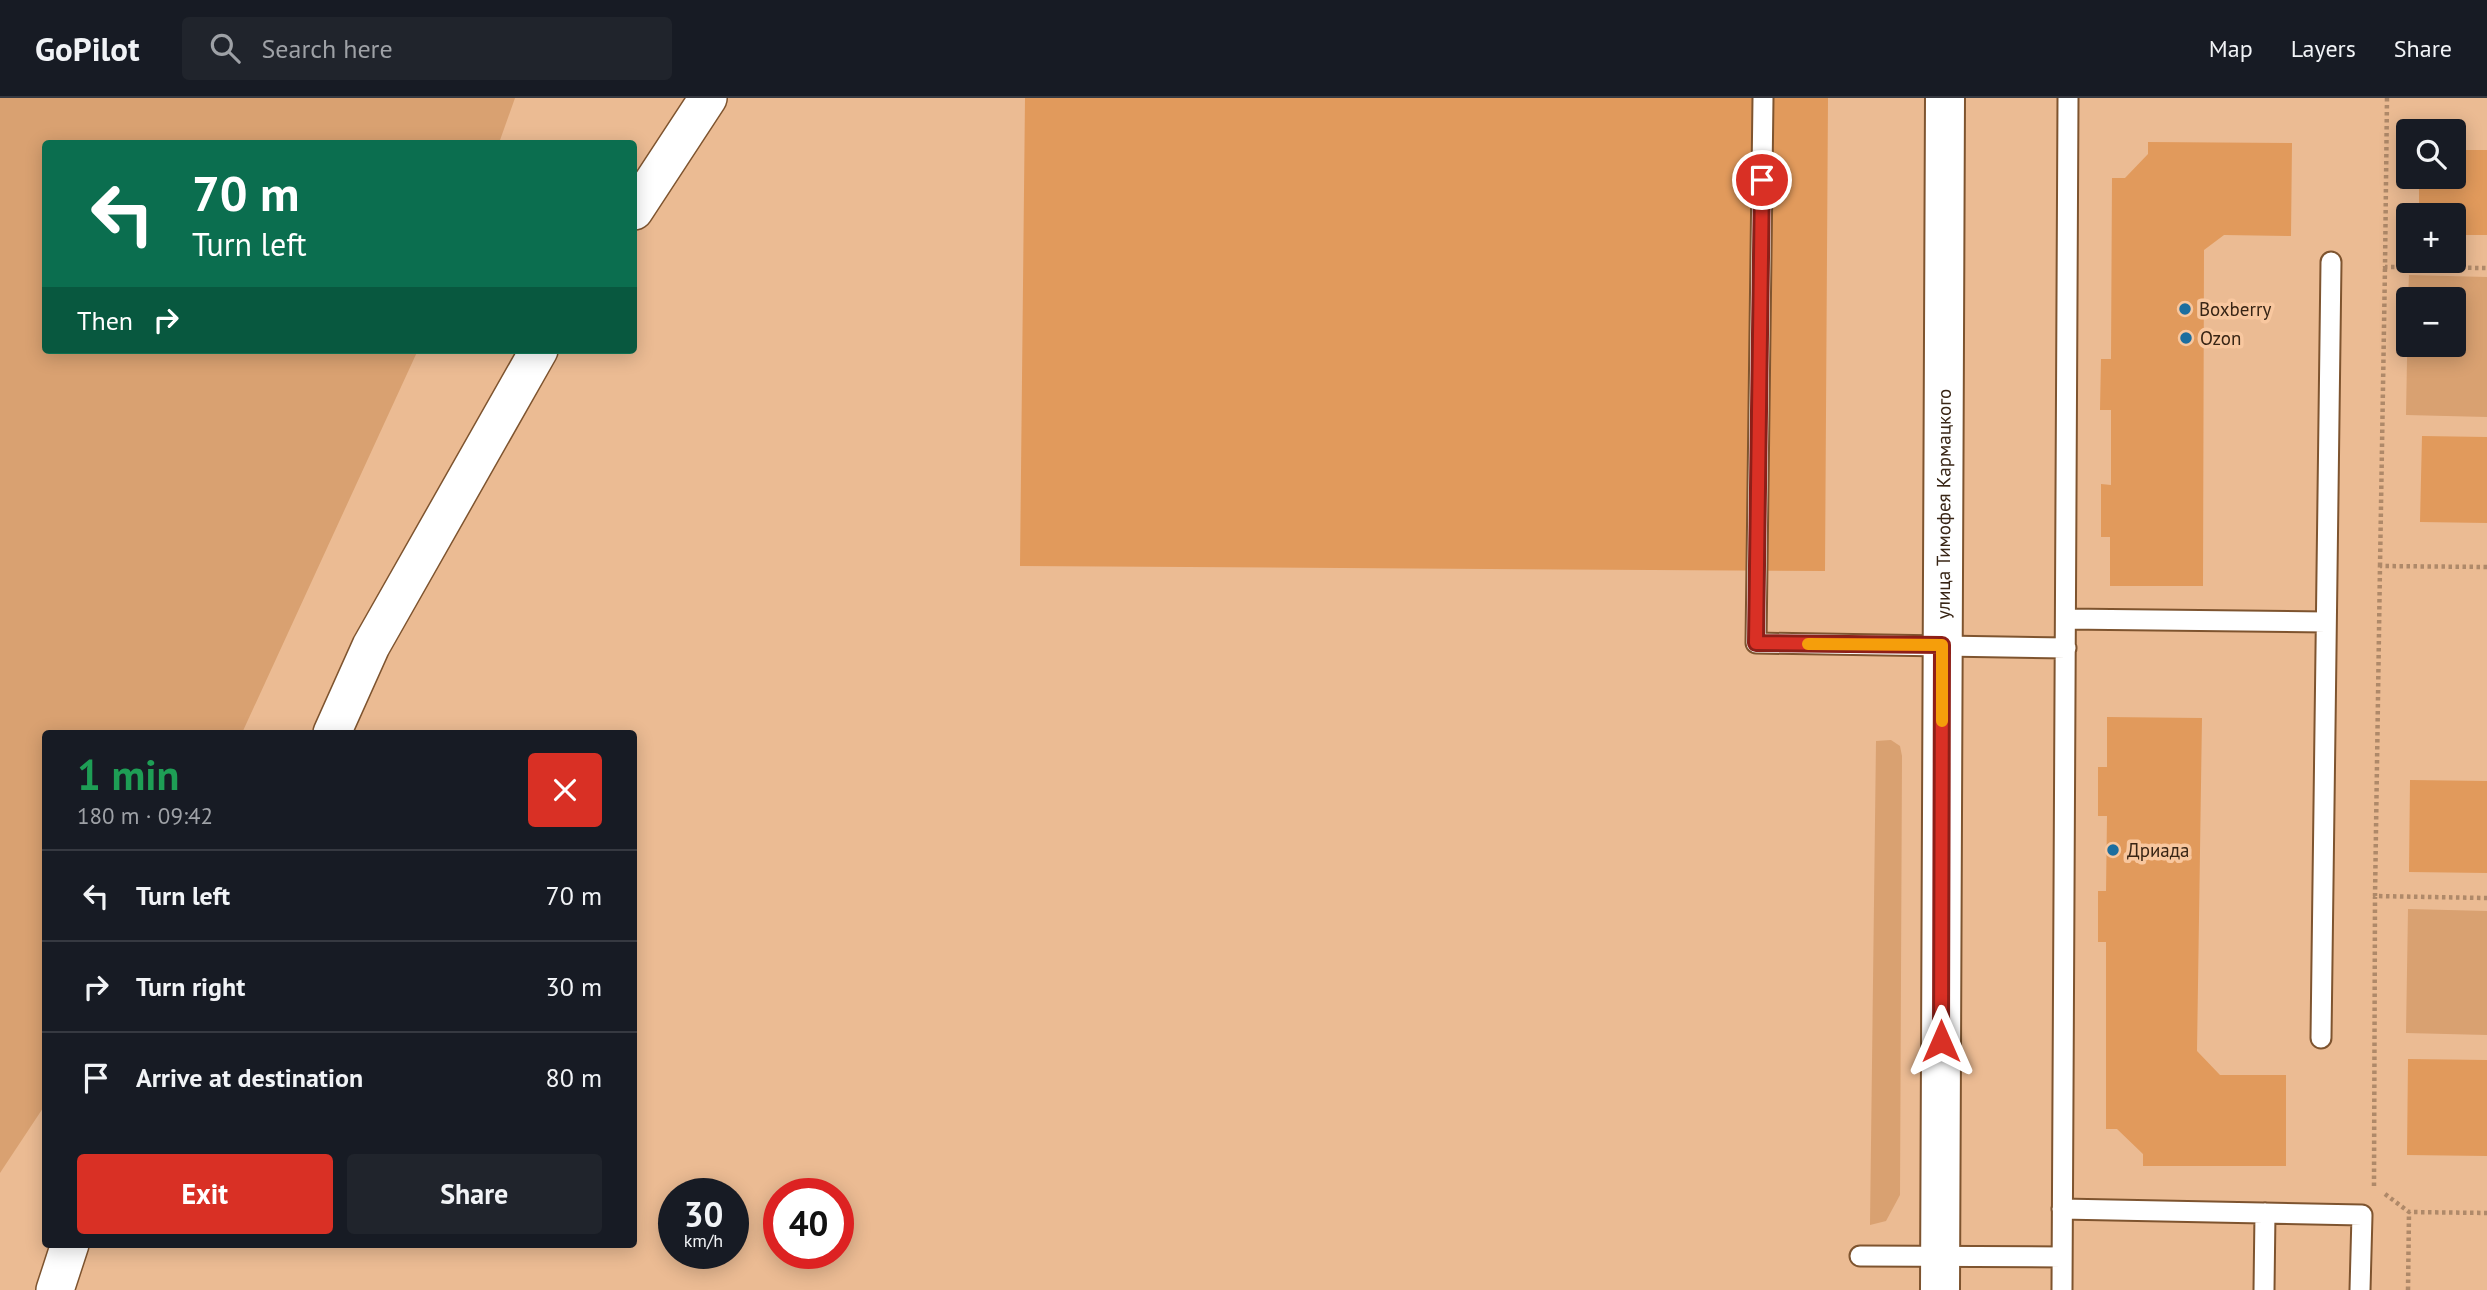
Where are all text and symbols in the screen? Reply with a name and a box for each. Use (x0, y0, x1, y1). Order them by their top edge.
search box (182, 17, 672, 80)
text: GoPilot (35, 27, 140, 70)
icon: search (206, 29, 244, 67)
text: Search here (262, 32, 393, 65)
text: Map (2209, 33, 2253, 64)
text: Layers (2291, 33, 2356, 64)
text: Share (2394, 33, 2452, 64)
map controls (2396, 119, 2466, 357)
button: search (2396, 119, 2466, 189)
pin (1732, 150, 1792, 210)
text: 70 m (192, 161, 299, 225)
icon: arrive (1743, 161, 1781, 199)
icon: left (77, 168, 168, 259)
button: + (2396, 203, 2466, 273)
text: Turn left (192, 223, 307, 265)
button: − (2396, 287, 2466, 357)
place label: Boxberry (2199, 297, 2271, 321)
icon: right (147, 301, 185, 339)
marker: Boxberry (2177, 301, 2193, 317)
text: Then (77, 304, 133, 337)
place label: Ozon (2200, 326, 2241, 350)
marker: Ozon (2178, 330, 2194, 346)
street label: улица Тимофея Кармацкого (1931, 389, 1956, 619)
text: 1 min (77, 747, 179, 802)
button: close (528, 753, 602, 827)
text: 180 m · 09:42 (77, 801, 213, 830)
place label: Дриада (2127, 838, 2190, 862)
marker: Дриада (2105, 842, 2121, 858)
icon: left (77, 877, 115, 915)
text: Turn left (136, 879, 230, 912)
text: 70 m (546, 879, 602, 912)
icon: right (77, 968, 115, 1006)
text: Turn right (136, 970, 245, 1003)
text: 30 m (546, 970, 602, 1003)
position arrow (1904, 1004, 1978, 1078)
icon: arrive (77, 1059, 115, 1097)
text: Arrive at destination (136, 1061, 363, 1094)
text: 80 m (546, 1061, 602, 1094)
button: Exit (77, 1154, 333, 1234)
button: Share (347, 1154, 602, 1234)
speed limit sign: 40 (763, 1178, 854, 1269)
text: 30 (684, 1191, 723, 1237)
text: km/h (684, 1229, 723, 1252)

